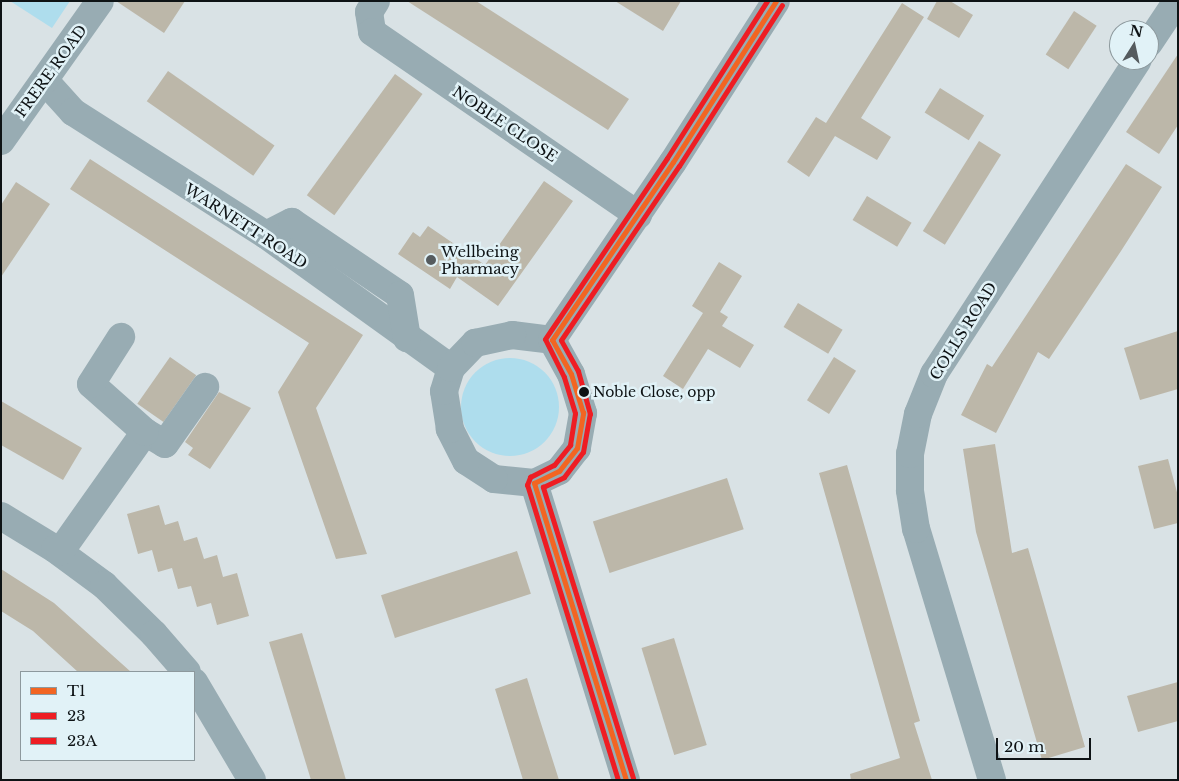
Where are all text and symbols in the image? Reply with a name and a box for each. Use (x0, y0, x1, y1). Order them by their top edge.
north arrow (1109, 20, 1159, 70)
street label: FRERE ROAD (11, 21, 91, 121)
text: N (1128, 21, 1144, 41)
street label: NOBLE CLOSE (449, 82, 561, 166)
street label: WARNETT ROAD (181, 180, 311, 272)
place label: Wellbeing Pharmacy (441, 242, 519, 277)
marker: Wellbeing Pharmacy (425, 254, 437, 266)
street label: COLLS ROAD (926, 279, 1000, 383)
place label: Noble Close, opp (593, 384, 715, 400)
marker: Noble Close, opp (579, 387, 589, 397)
legend (20, 671, 195, 761)
text: T1 (67, 681, 86, 700)
text: 23 (67, 706, 85, 725)
scale bar (999, 728, 1094, 760)
text: 23A (67, 731, 97, 750)
text: 20 m (1004, 737, 1044, 756)

